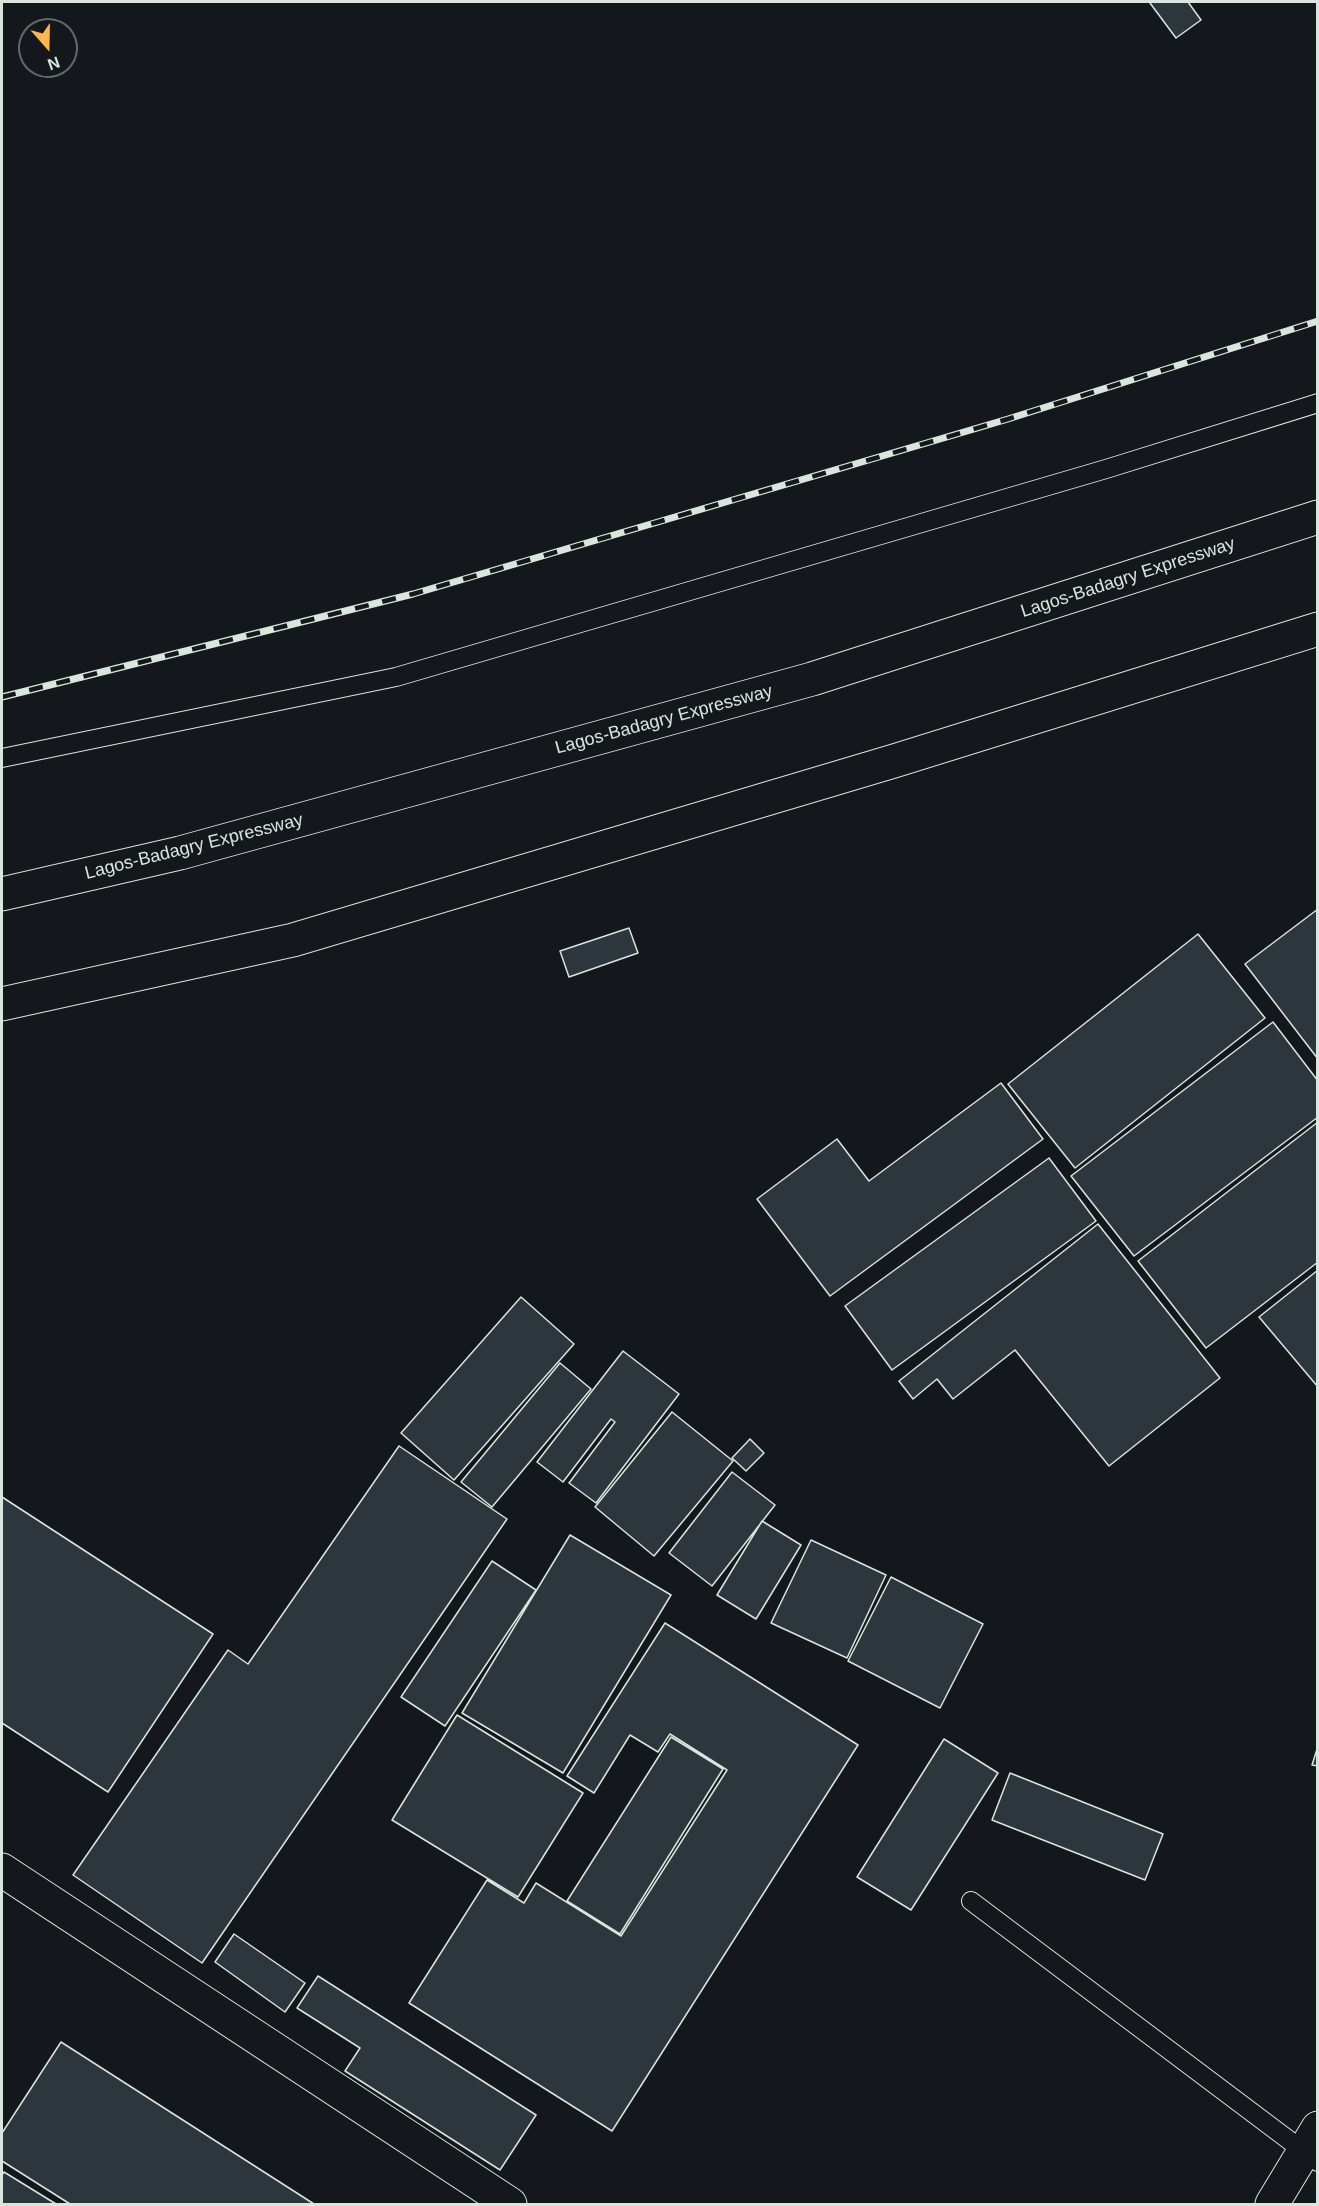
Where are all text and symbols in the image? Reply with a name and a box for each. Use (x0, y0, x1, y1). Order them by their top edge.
north arrow (18, 18, 78, 78)
text: N (45, 54, 62, 73)
street label: Lagos-Badagry Expressway (1018, 533, 1238, 623)
street label: Lagos-Badagry Expressway (553, 681, 775, 759)
street label: Lagos-Badagry Expressway (83, 809, 305, 885)

